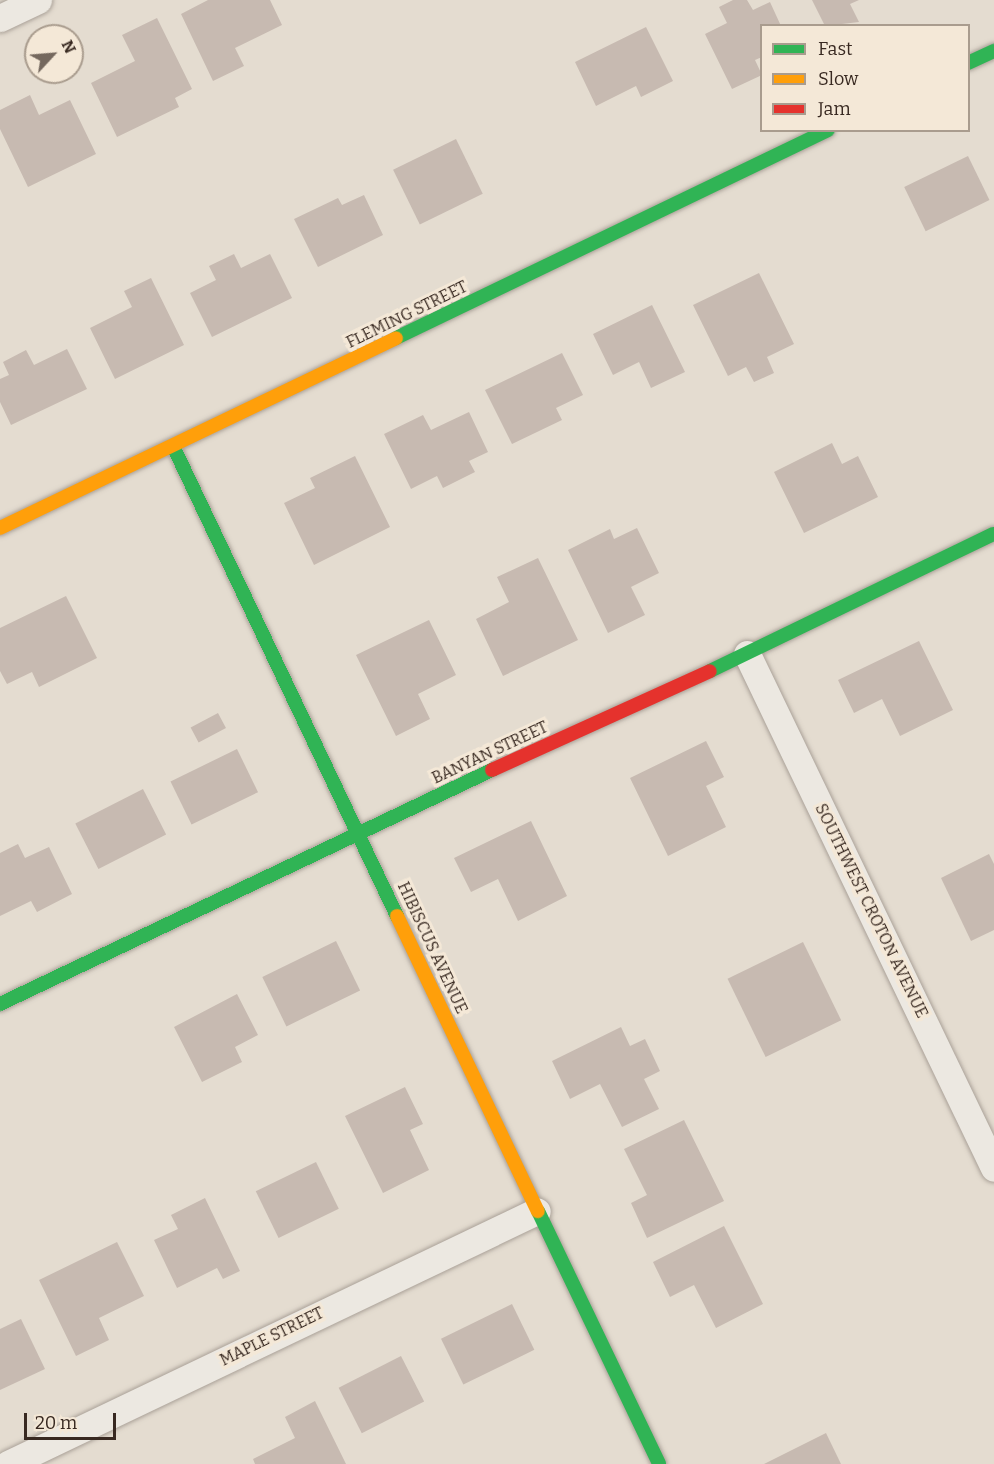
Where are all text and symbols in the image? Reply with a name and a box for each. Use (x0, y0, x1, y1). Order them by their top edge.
north arrow (24, 24, 84, 84)
legend (760, 24, 970, 132)
text: N (58, 37, 80, 56)
text: Fast (818, 38, 853, 60)
text: Slow (818, 68, 858, 90)
text: Jam (818, 98, 851, 120)
street label: FLEMING STREET (343, 277, 471, 353)
street label: BANYAN STREET (429, 718, 551, 788)
street label: SOUTHWEST CROTON AVENUE (811, 801, 931, 1021)
street label: HIBISCUS AVENUE (393, 879, 471, 1017)
street label: MAPLE STREET (217, 1304, 327, 1370)
scale bar (27, 1401, 118, 1439)
text: 20 m (35, 1412, 77, 1434)

